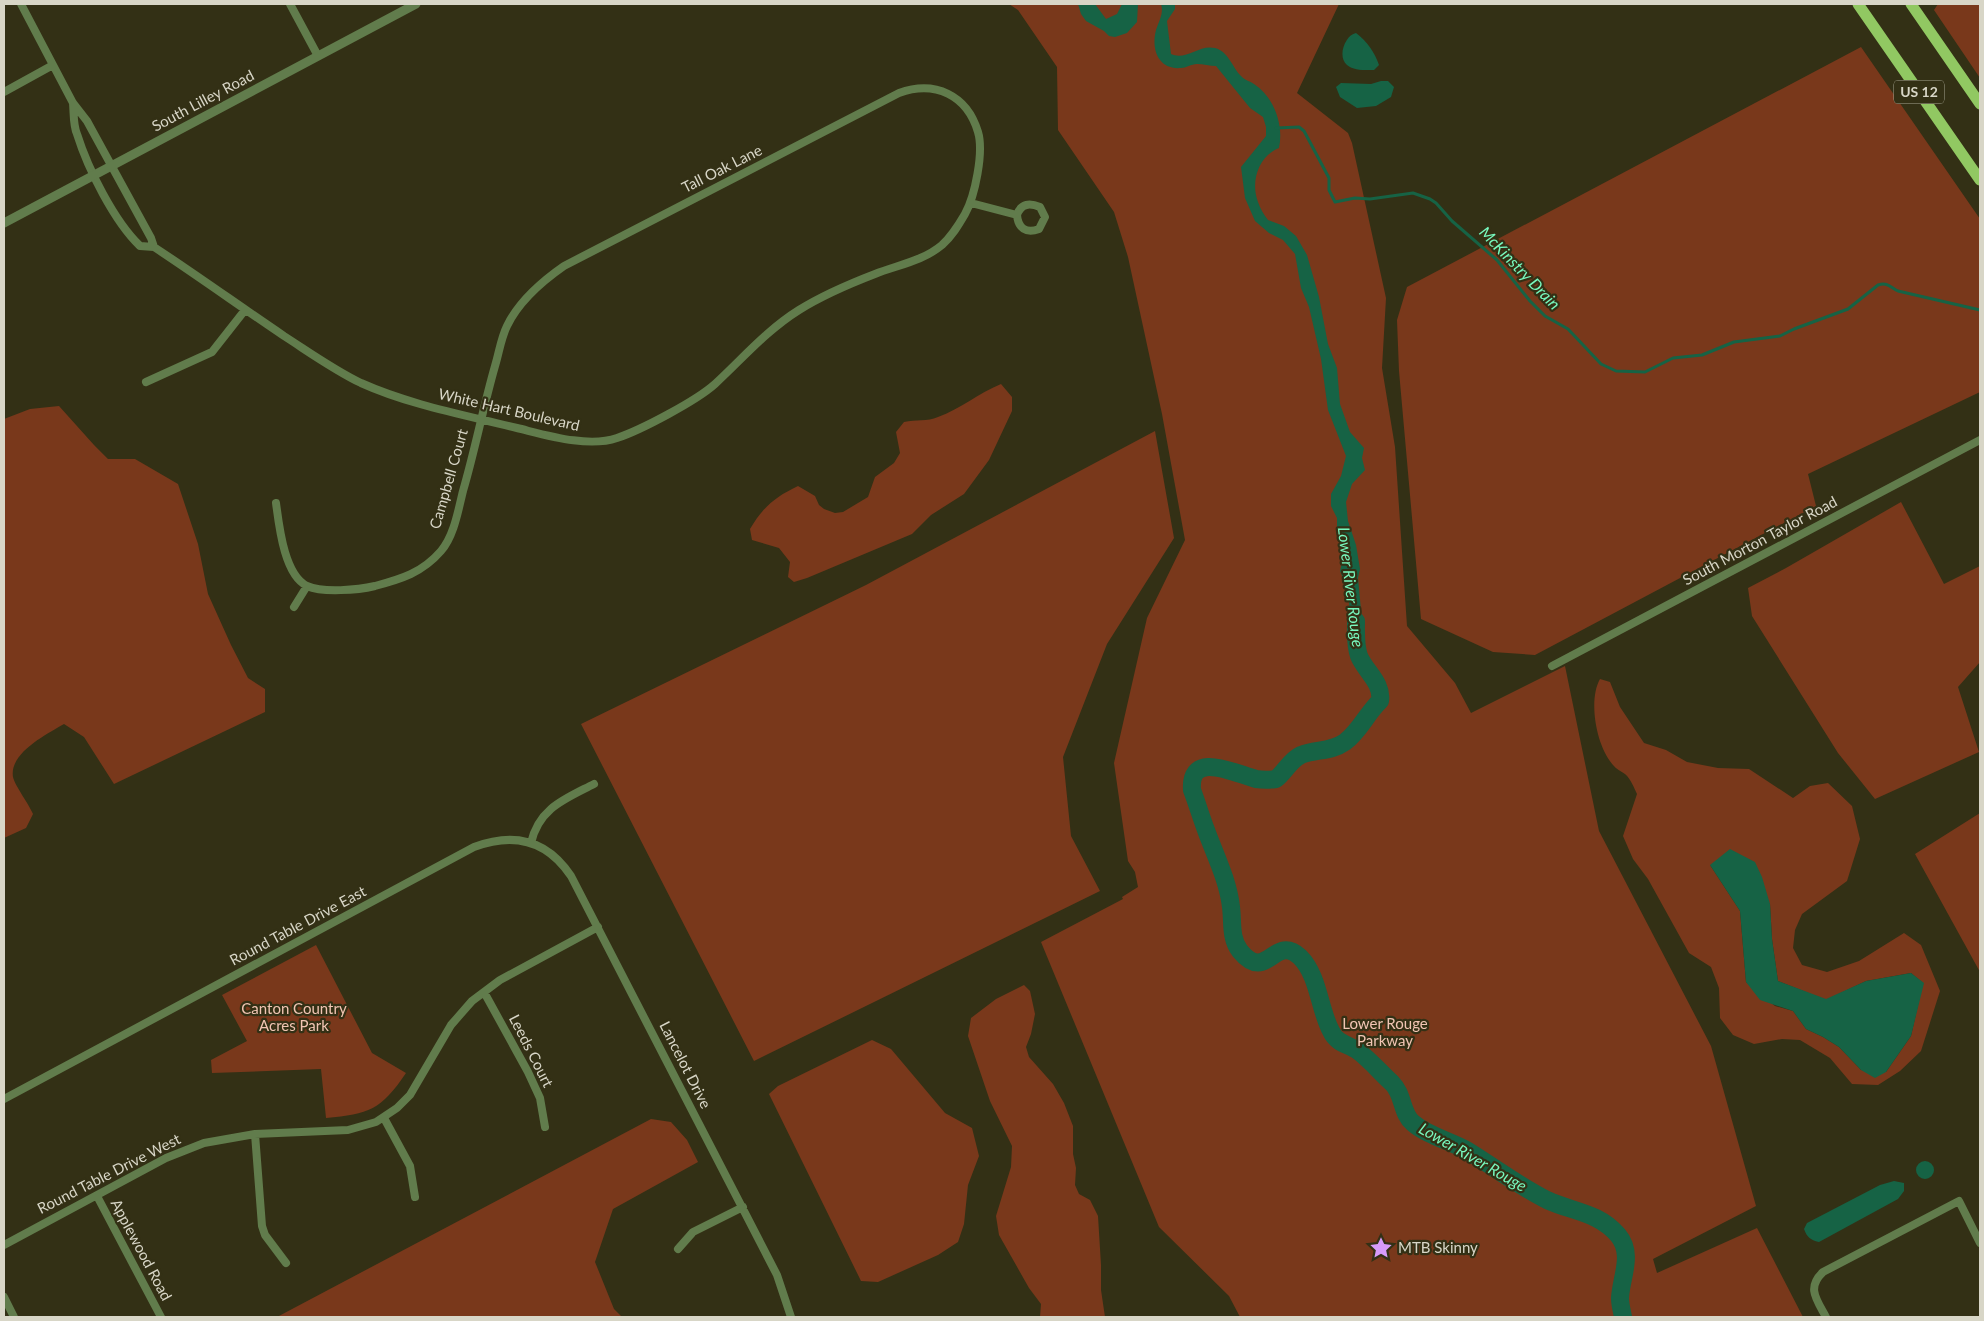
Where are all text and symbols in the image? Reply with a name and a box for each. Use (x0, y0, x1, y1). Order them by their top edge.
street label: South Lilley Road (148, 66, 257, 135)
road number: US 12 (1894, 80, 1944, 104)
street label: Tall Oak Lane (678, 140, 765, 196)
water label: McKinstry Drain (1476, 222, 1565, 313)
street label: White Hart Boulevard (437, 384, 582, 434)
street label: Campbell Court (425, 426, 471, 531)
street label: South Morton Taylor Road (1679, 492, 1840, 589)
water label: Lower River Rouge (1335, 526, 1368, 648)
street label: Round Table Drive East (226, 881, 369, 969)
park label: Canton Country Acres Park (241, 999, 347, 1034)
street label: Leeds Court (506, 1011, 558, 1091)
park label: Lower Rouge Parkway (1342, 1014, 1428, 1049)
street label: Lancelot Drive (656, 1018, 716, 1111)
water label: Lower River Rouge (1416, 1118, 1531, 1195)
street label: Round Table Drive West (34, 1129, 184, 1217)
street label: Applewood Road (108, 1196, 176, 1303)
place icon: MTB Skinny (1368, 1235, 1394, 1261)
place label: MTB Skinny (1398, 1238, 1478, 1256)

